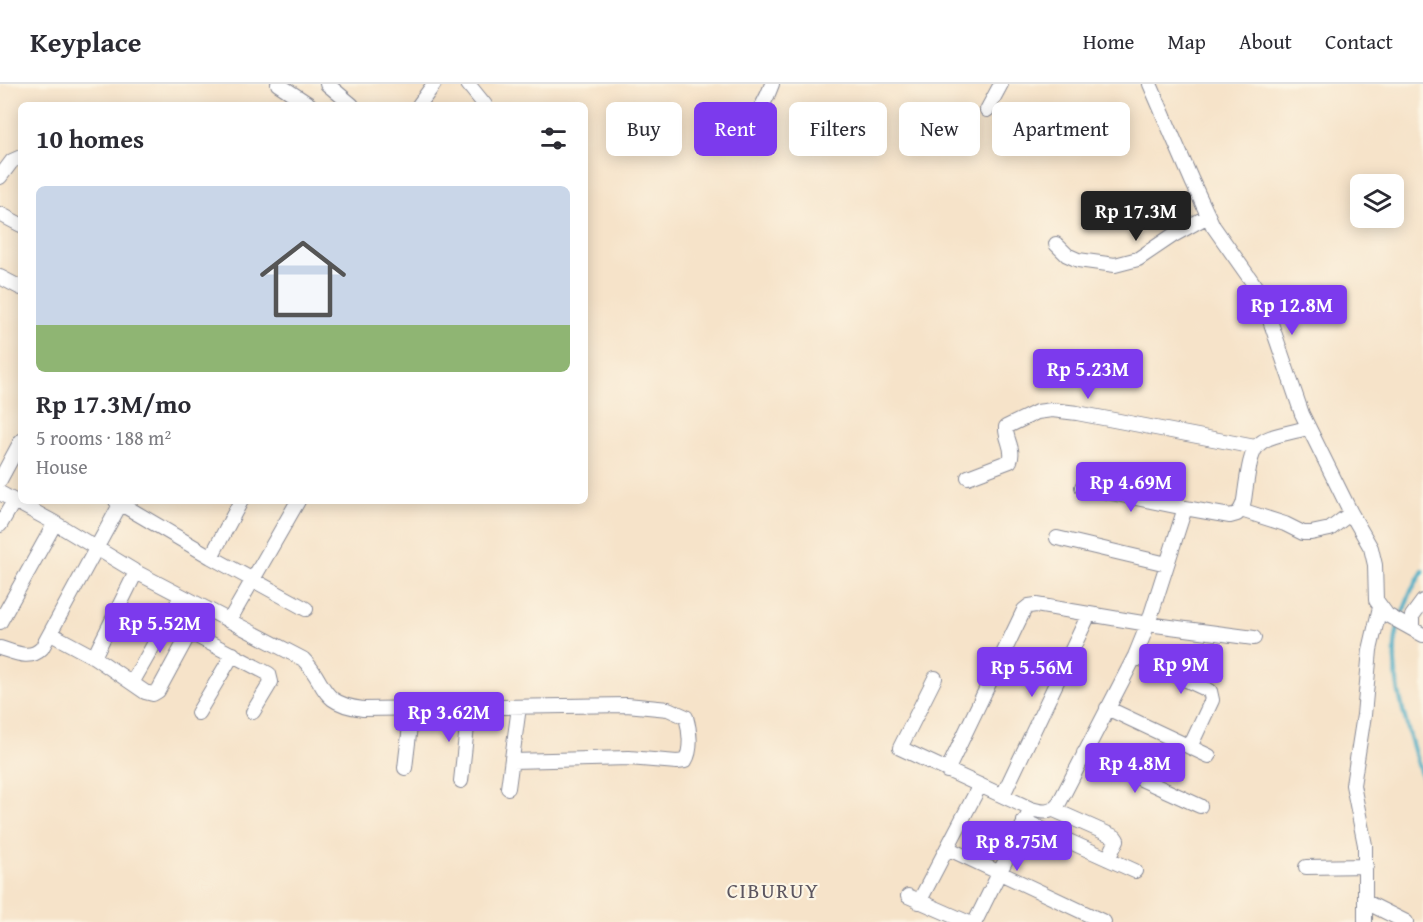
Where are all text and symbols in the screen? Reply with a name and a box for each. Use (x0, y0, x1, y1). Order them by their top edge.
text: Keyplace (30, 21, 141, 62)
text: Home (1083, 26, 1134, 57)
text: Map (1167, 26, 1206, 57)
text: About (1239, 26, 1292, 57)
text: Contact (1325, 26, 1393, 57)
chip: Buy (606, 102, 682, 156)
chip: Rent (694, 102, 777, 156)
chip: Filters (789, 102, 887, 156)
chip: New (899, 102, 980, 156)
chip: Apartment (992, 102, 1130, 156)
text: 10 homes (36, 119, 144, 158)
icon: filters (537, 122, 570, 155)
map controls (1350, 174, 1404, 228)
button: layers (1350, 174, 1404, 228)
pin: Rp 17.3M (1074, 191, 1198, 242)
text: Rp 17.3M (1095, 196, 1177, 225)
icon: home (249, 225, 357, 333)
pin: Rp 12.8M (1230, 285, 1354, 336)
text: Rp 12.8M (1251, 290, 1333, 319)
pin: Rp 5.23M (1026, 349, 1150, 400)
text: Rp 5.23M (1047, 354, 1129, 383)
text: Rp 17.3M/mo (36, 384, 191, 423)
text: 5 rooms · 188 m² (36, 423, 171, 452)
text: House (36, 452, 88, 481)
pin: Rp 4.69M (1069, 462, 1193, 513)
text: Rp 4.69M (1090, 467, 1172, 496)
pin: Rp 5.52M (98, 603, 222, 654)
text: Rp 5.52M (119, 608, 201, 637)
pin: Rp 9M (1139, 644, 1223, 695)
pin: Rp 5.56M (970, 647, 1094, 698)
text: Rp 9M (1153, 649, 1209, 678)
text: Rp 5.56M (991, 652, 1073, 681)
pin: Rp 3.62M (387, 692, 511, 743)
text: Rp 3.62M (408, 697, 490, 726)
pin: Rp 4.8M (1080, 743, 1190, 794)
text: Rp 4.8M (1099, 748, 1171, 777)
pin: Rp 8.75M (955, 821, 1079, 872)
text: Rp 8.75M (976, 826, 1058, 855)
district label: CIBURUY (727, 875, 819, 906)

